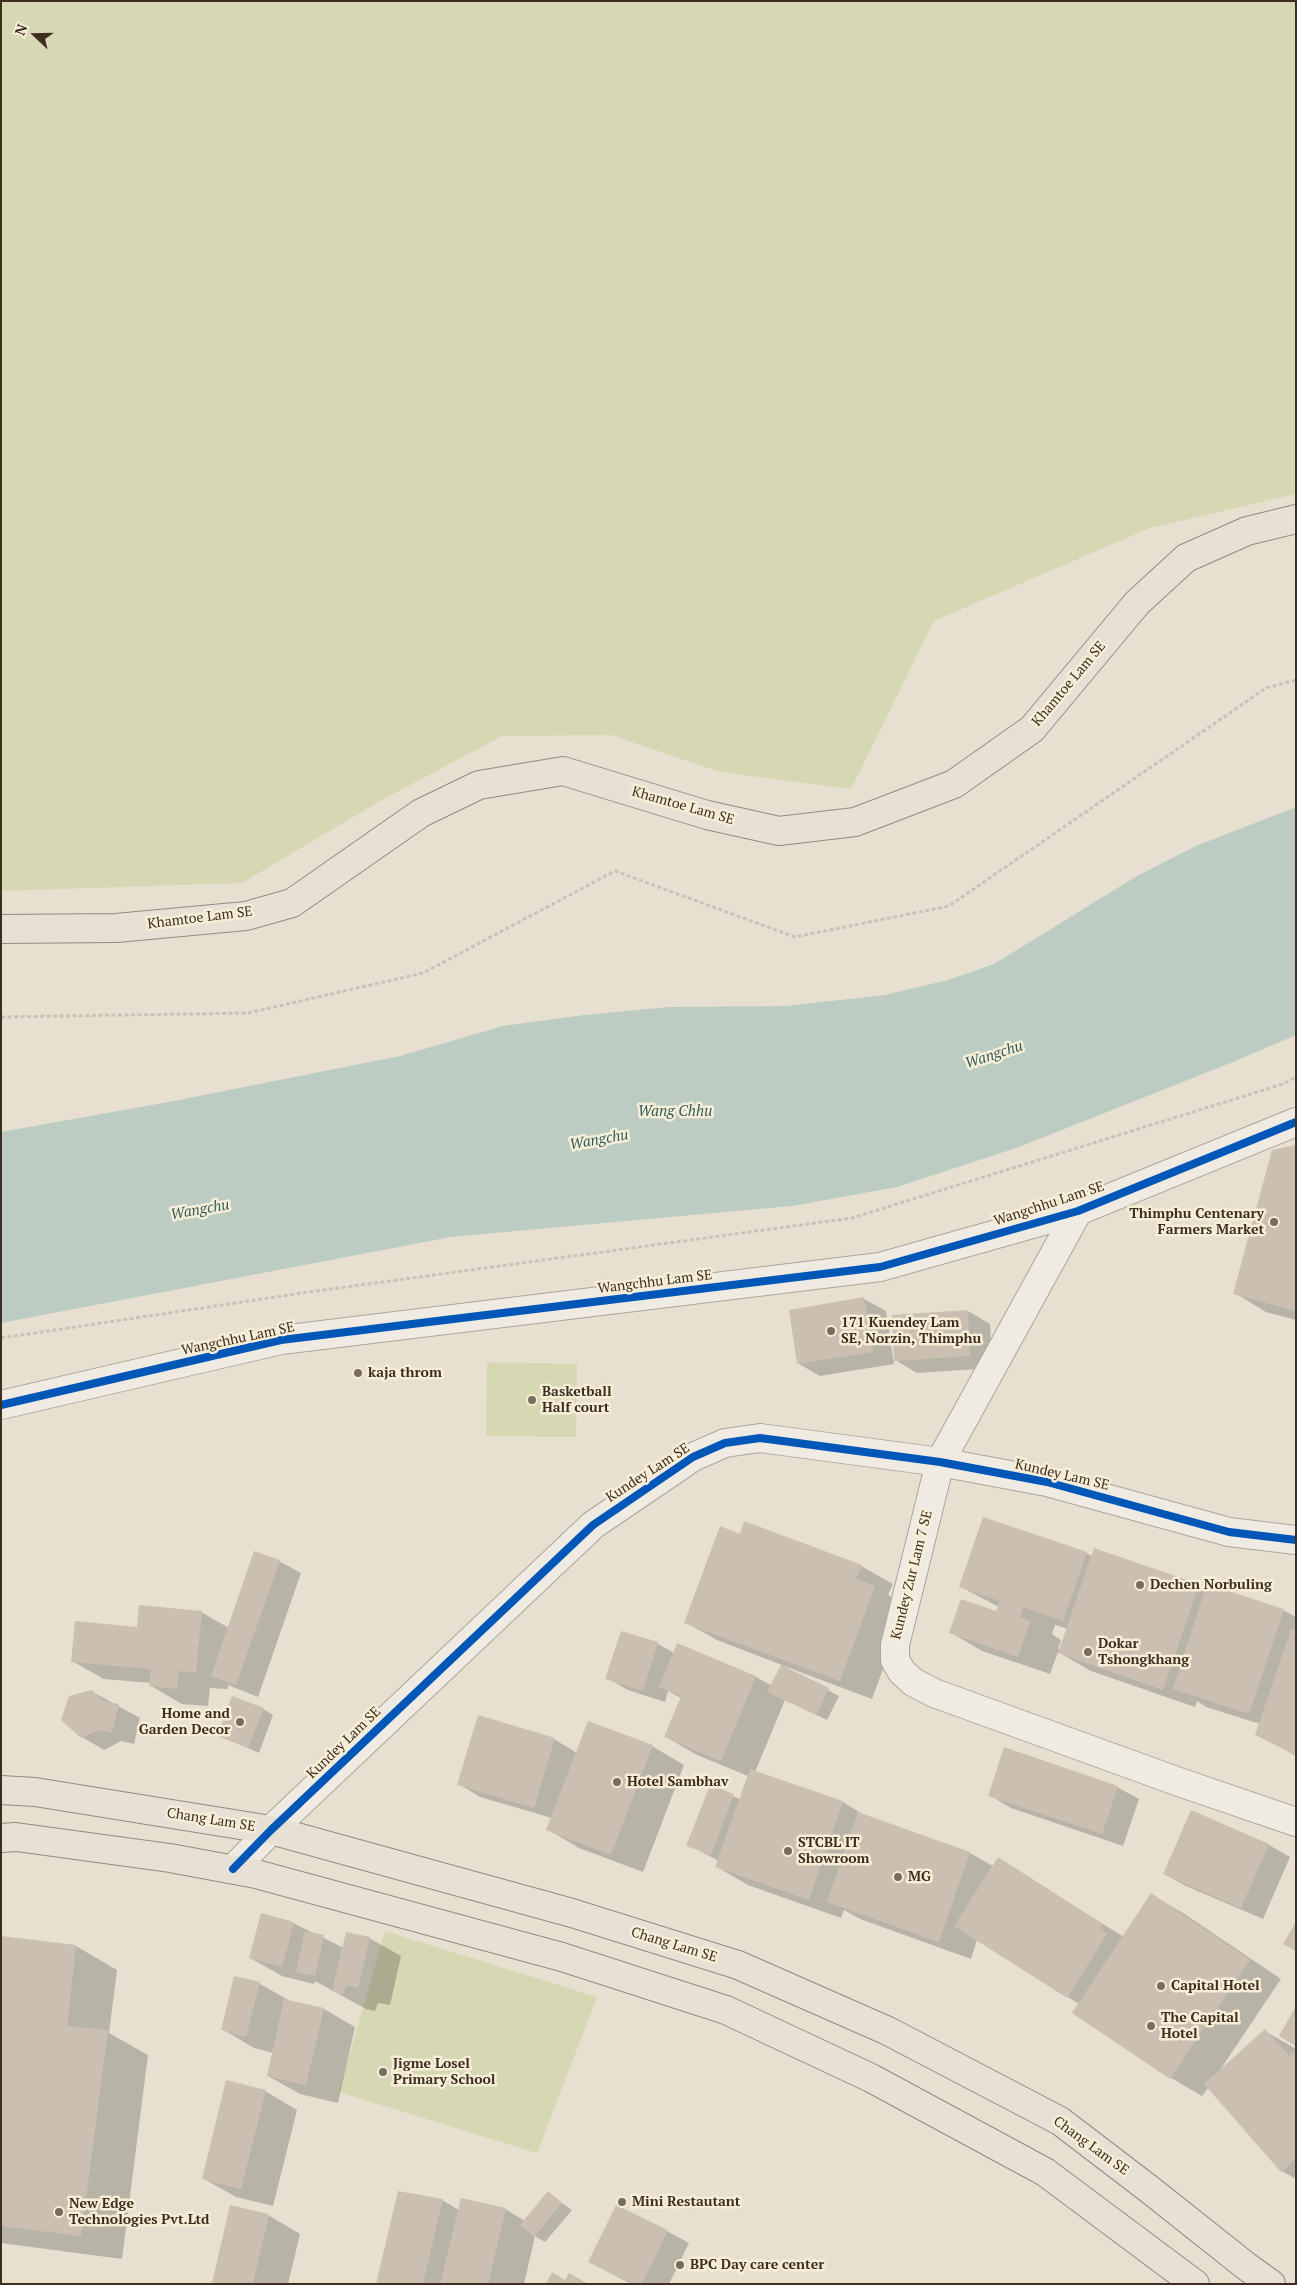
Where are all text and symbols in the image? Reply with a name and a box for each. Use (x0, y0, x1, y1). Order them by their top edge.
north arrow (10, 10, 60, 60)
text: N (10, 21, 31, 38)
street label: Khamtoe Lam SE (1029, 638, 1109, 730)
street label: Khamtoe Lam SE (630, 783, 736, 829)
street label: Khamtoe Lam SE (147, 903, 253, 933)
water label: Wangchu (963, 1037, 1025, 1073)
water label: Wang Chhu (638, 1103, 712, 1121)
water label: Wangchu (568, 1126, 630, 1154)
street label: Wangchhu Lam SE (992, 1178, 1106, 1230)
water label: Wangchu (169, 1196, 231, 1224)
place label: Thimphu Centenary Farmers Market (1129, 1206, 1264, 1238)
marker: Thimphu Centenary Farmers Market (1268, 1216, 1280, 1228)
street label: Wangchhu Lam SE (597, 1267, 713, 1297)
place label: 171 Kuendey Lam SE, Norzin, Thimphu (841, 1315, 981, 1348)
street label: Wangchhu Lam SE (180, 1319, 296, 1359)
marker: 171 Kuendey Lam SE, Norzin, Thimphu (825, 1325, 837, 1337)
place label: kaja throm (368, 1365, 442, 1381)
marker: kaja throm (352, 1367, 364, 1379)
place label: Basketball Half court (542, 1384, 612, 1416)
marker: Basketball Half court (526, 1394, 538, 1406)
street label: Kundey Lam SE (603, 1440, 693, 1506)
street label: Kundey Lam SE (1013, 1456, 1111, 1494)
street label: Kundey Zur Lam 7 SE (888, 1509, 936, 1641)
place label: Dechen Norbuling (1150, 1577, 1272, 1593)
marker: Dechen Norbuling (1134, 1579, 1146, 1591)
place label: Dokar Tshongkhang (1098, 1636, 1189, 1668)
marker: Dokar Tshongkhang (1082, 1646, 1094, 1658)
street label: Kundey Lam SE (304, 1704, 384, 1782)
place label: Home and Garden Decor (139, 1706, 230, 1738)
marker: Home and Garden Decor (234, 1716, 246, 1728)
place label: Hotel Sambhav (627, 1774, 729, 1790)
marker: Hotel Sambhav (611, 1776, 623, 1788)
street label: Chang Lam SE (166, 1805, 256, 1835)
place label: STCBL IT Showroom (798, 1835, 869, 1868)
marker: STCBL IT Showroom (782, 1845, 794, 1857)
place label: MG (908, 1869, 931, 1885)
marker: MG (892, 1871, 904, 1883)
street label: Chang Lam SE (629, 1924, 719, 1966)
place label: Capital Hotel (1171, 1978, 1260, 1994)
marker: Capital Hotel (1155, 1980, 1167, 1992)
place label: The Capital Hotel (1161, 2010, 1239, 2042)
marker: The Capital Hotel (1145, 2020, 1157, 2032)
place label: Jigme Losel Primary School (393, 2056, 495, 2088)
marker: Jigme Losel Primary School (377, 2066, 389, 2078)
street label: Chang Lam SE (1050, 2113, 1132, 2179)
place label: Mini Restautant (632, 2194, 740, 2210)
place label: New Edge Technologies Pvt.Ltd (69, 2196, 209, 2228)
marker: Mini Restautant (616, 2196, 628, 2208)
marker: New Edge Technologies Pvt.Ltd (53, 2206, 65, 2218)
place label: BPC Day care center (690, 2257, 824, 2273)
marker: BPC Day care center (674, 2259, 686, 2271)

